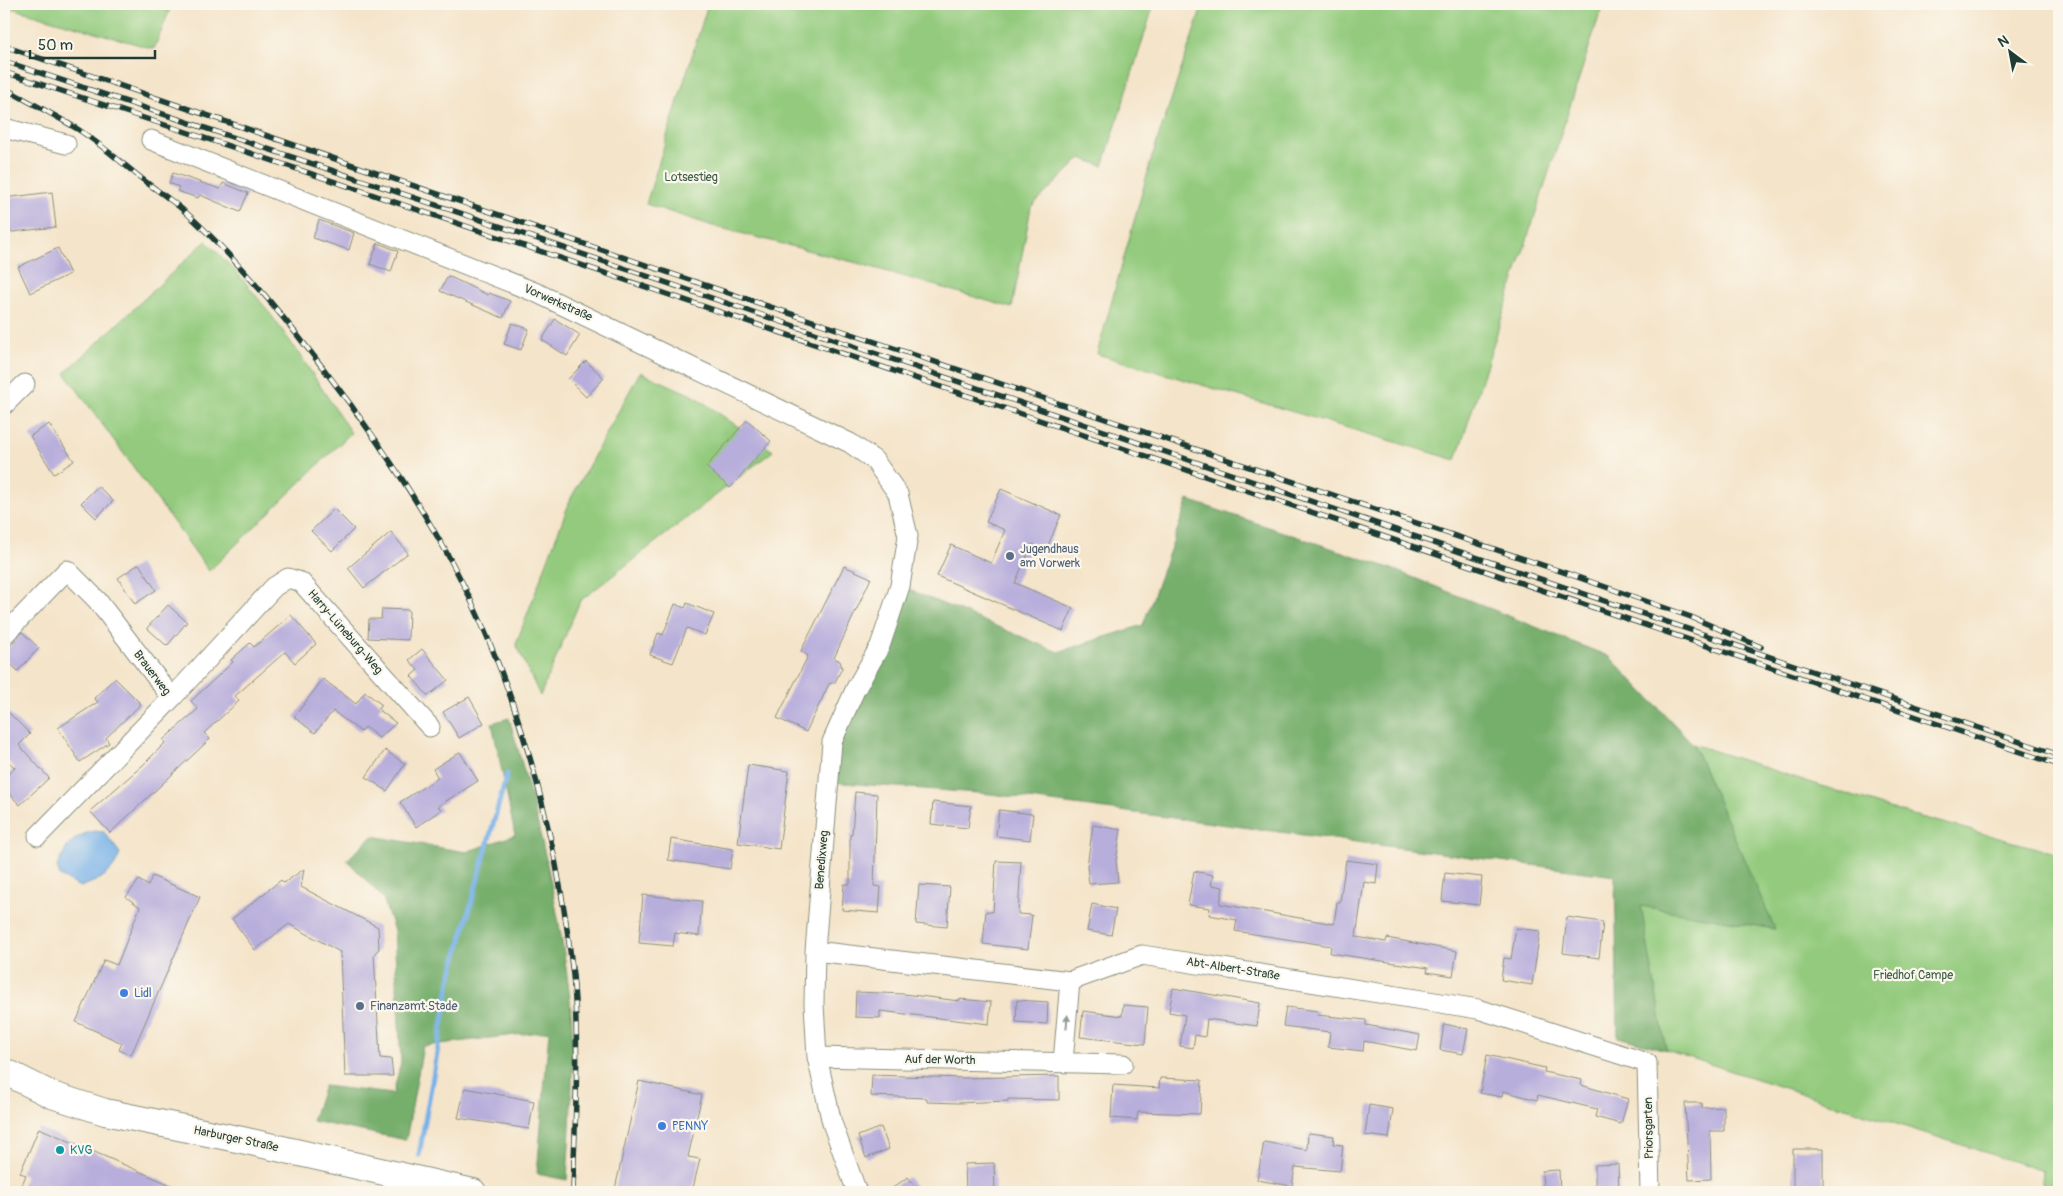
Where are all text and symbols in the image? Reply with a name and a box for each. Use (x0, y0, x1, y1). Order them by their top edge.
scale bar (30, 28, 155, 60)
north arrow (1986, 28, 2036, 78)
text: N (1995, 32, 2012, 51)
text: 50 m (38, 36, 73, 55)
park label: Lotsestieg (664, 170, 718, 185)
street label: Vorwerkstraße (521, 281, 595, 325)
place label: Jugendhaus am Vorwerk (1020, 542, 1080, 571)
marker: Jugendhaus am Vorwerk (1004, 550, 1016, 562)
street label: Harry-Lüneburg-Weg (304, 587, 386, 677)
street label: Brauerweg (130, 647, 174, 699)
street label: Benedixweg (812, 830, 832, 890)
street label: Abt-Albert-Straße (1185, 954, 1281, 984)
park label: Friedhof Campe (1873, 968, 1953, 983)
place label: Lidl (134, 986, 152, 1001)
marker: Lidl (118, 987, 130, 999)
place label: Finanzamt Stade (370, 999, 457, 1014)
marker: Finanzamt Stade (354, 1000, 366, 1012)
one-way arrow (1063, 1014, 1071, 1030)
street label: Auf der Worth (904, 1052, 976, 1068)
street label: Priorsgarten (1641, 1097, 1657, 1159)
place label: PENNY (672, 1119, 708, 1134)
marker: PENNY (656, 1120, 668, 1132)
street label: Harburger Straße (192, 1123, 280, 1155)
place label: KVG (70, 1143, 92, 1158)
marker: KVG (54, 1144, 66, 1156)

